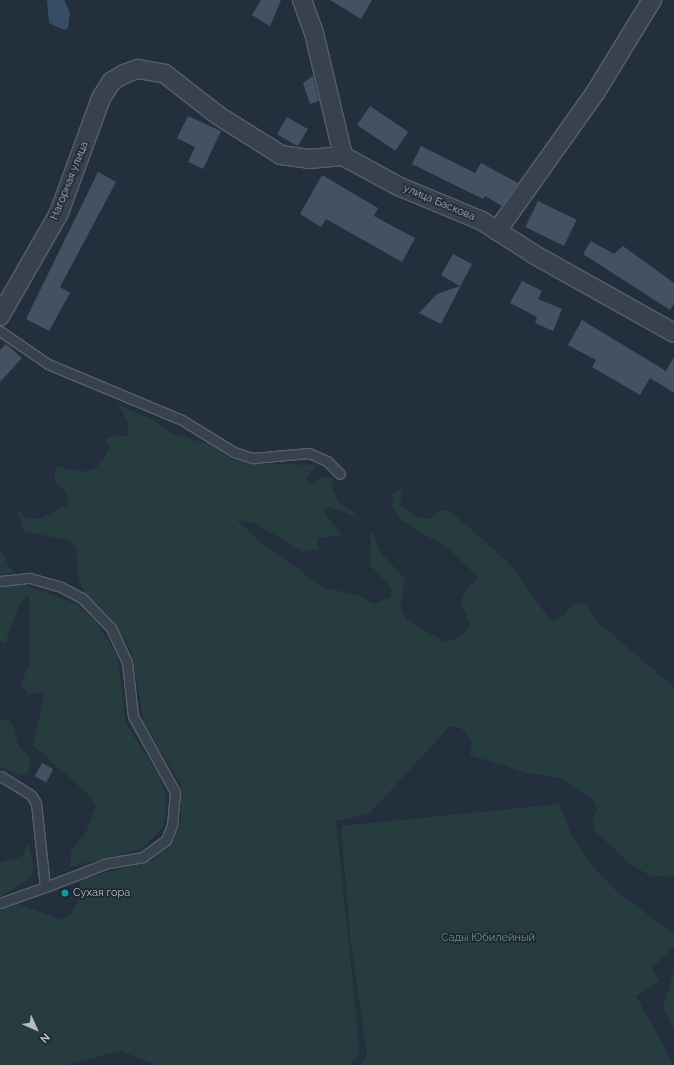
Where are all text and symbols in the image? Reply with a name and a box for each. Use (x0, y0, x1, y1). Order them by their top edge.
street label: Нагорная улица (48, 140, 92, 222)
street label: улица Баскова (401, 182, 477, 224)
place label: Сухая гора (73, 886, 130, 900)
marker: Сухая гора (60, 888, 70, 898)
park label: Сады Юбилейный (441, 931, 535, 945)
north arrow (16, 1009, 56, 1049)
text: N (37, 1030, 52, 1045)

